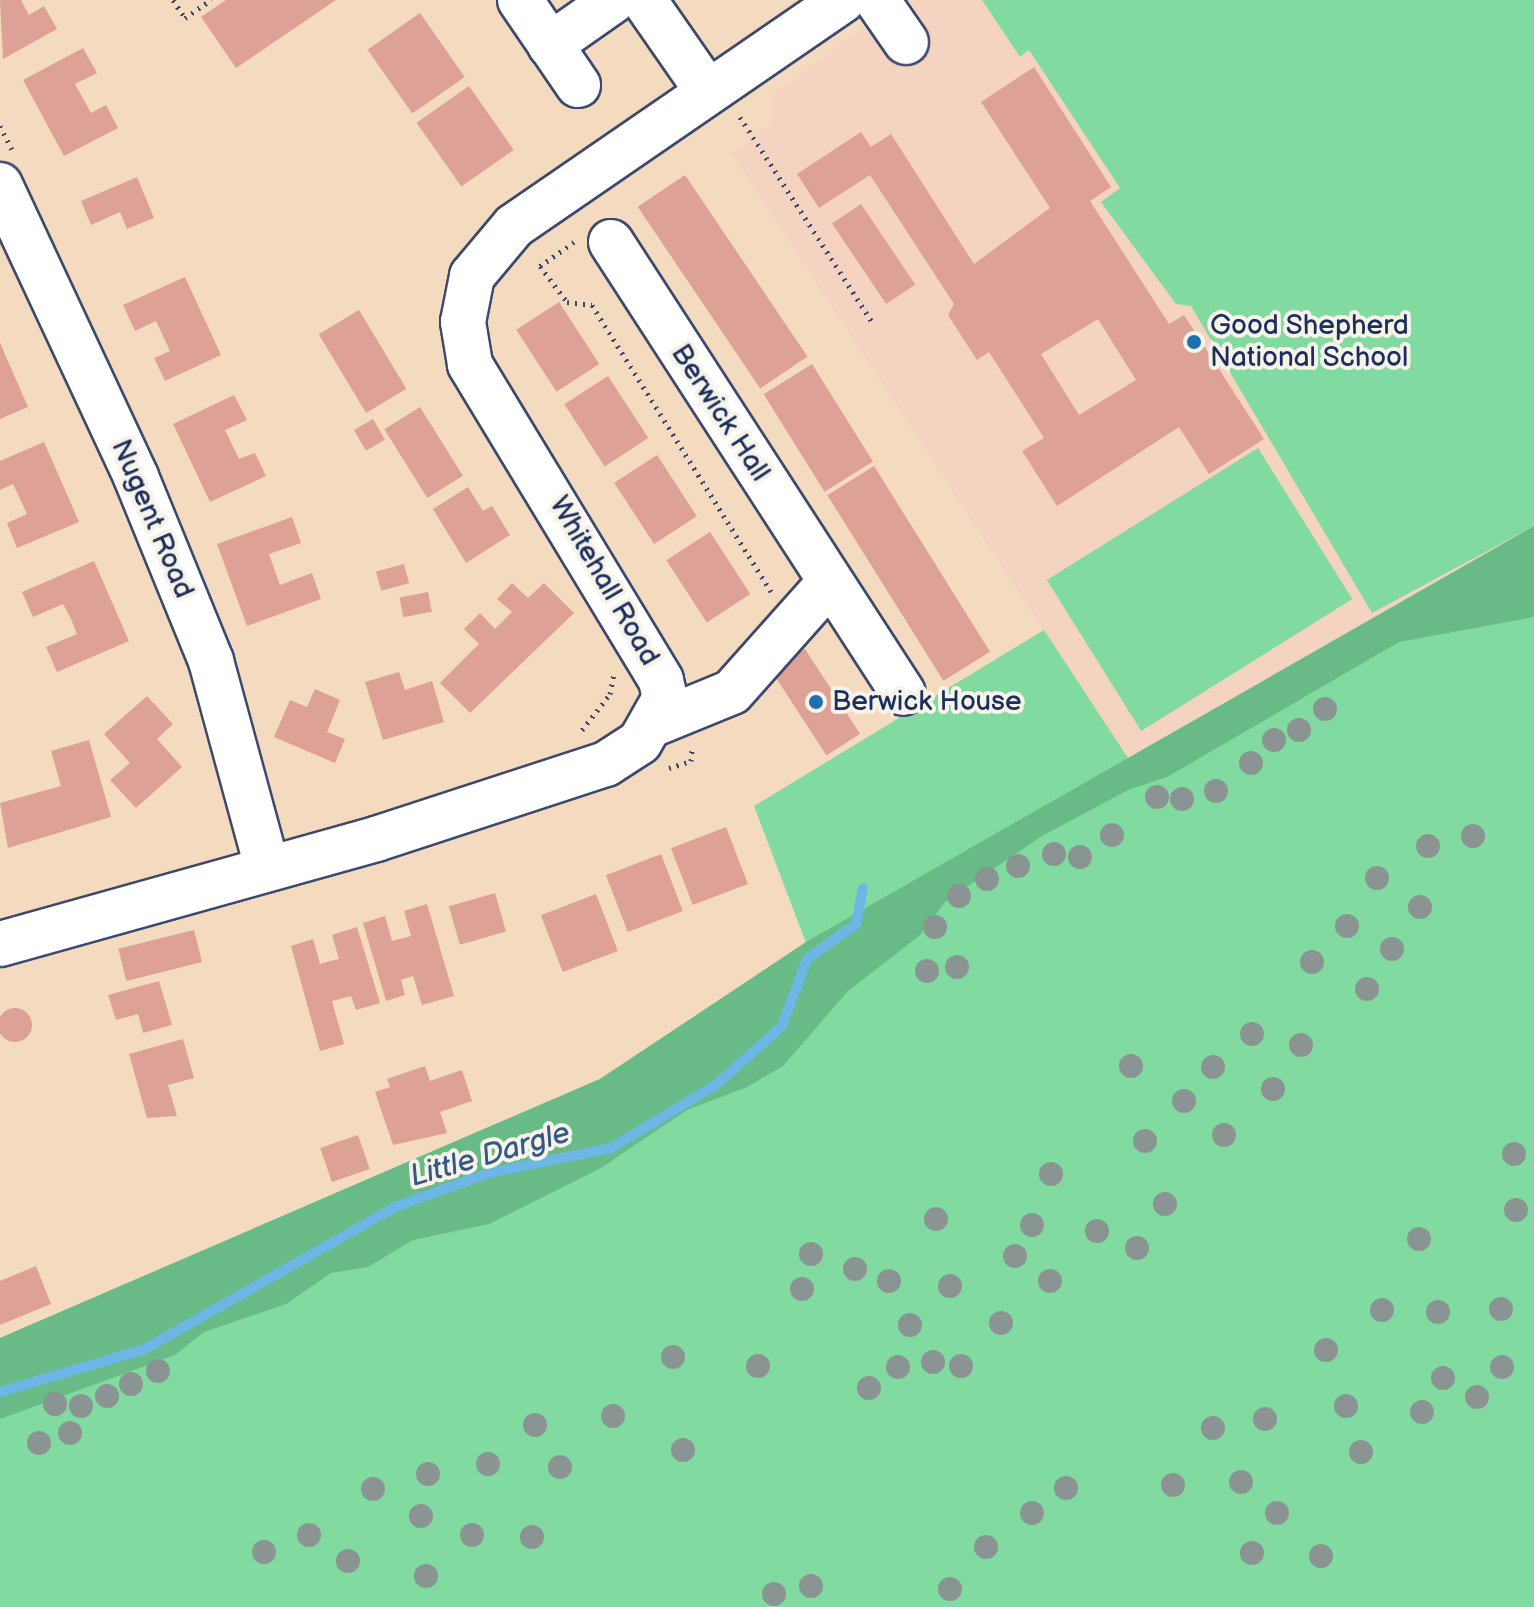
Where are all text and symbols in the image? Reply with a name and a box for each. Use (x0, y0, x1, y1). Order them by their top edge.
place label: Good Shepherd National School (1210, 309, 1409, 375)
marker: Good Shepherd National School (1185, 333, 1203, 351)
street label: Berwick Hall (663, 338, 777, 488)
street label: Nugent Road (103, 435, 201, 603)
street label: Whitehall Road (542, 490, 666, 672)
place label: Berwick House (832, 685, 1022, 719)
marker: Berwick House (807, 693, 825, 711)
water label: Little Dargle (406, 1115, 574, 1195)

